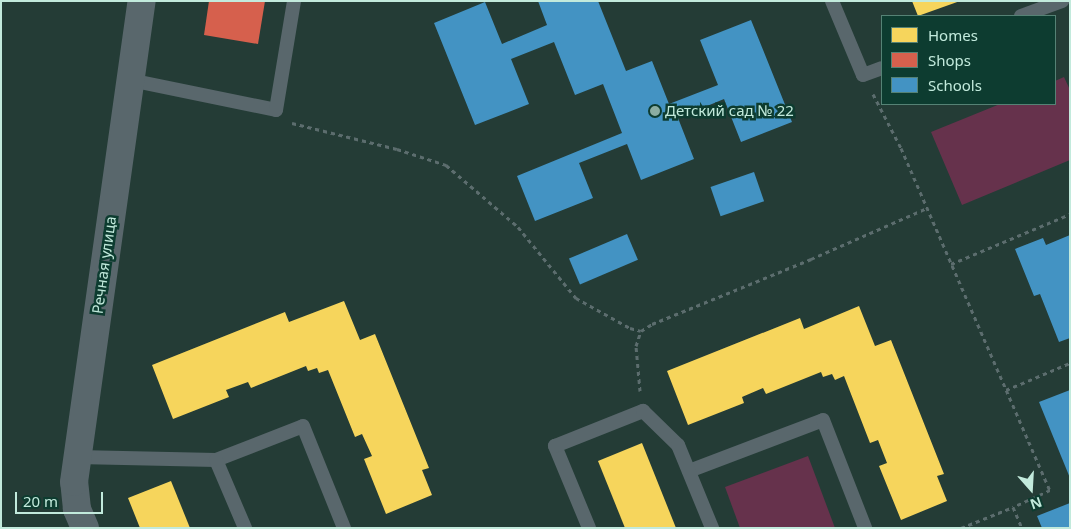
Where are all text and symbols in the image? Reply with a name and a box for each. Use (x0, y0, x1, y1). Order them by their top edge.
legend (881, 15, 1056, 105)
text: Homes (928, 25, 978, 45)
text: Shops (928, 50, 971, 70)
text: Schools (928, 75, 982, 95)
place label: Детский сад № 22 (665, 102, 794, 120)
marker: Детский сад № 22 (649, 105, 661, 117)
street label: Речная улица (88, 215, 120, 315)
north arrow (1006, 464, 1056, 514)
scale bar (18, 482, 105, 514)
text: 20 m (23, 491, 58, 511)
text: N (1028, 493, 1045, 514)

